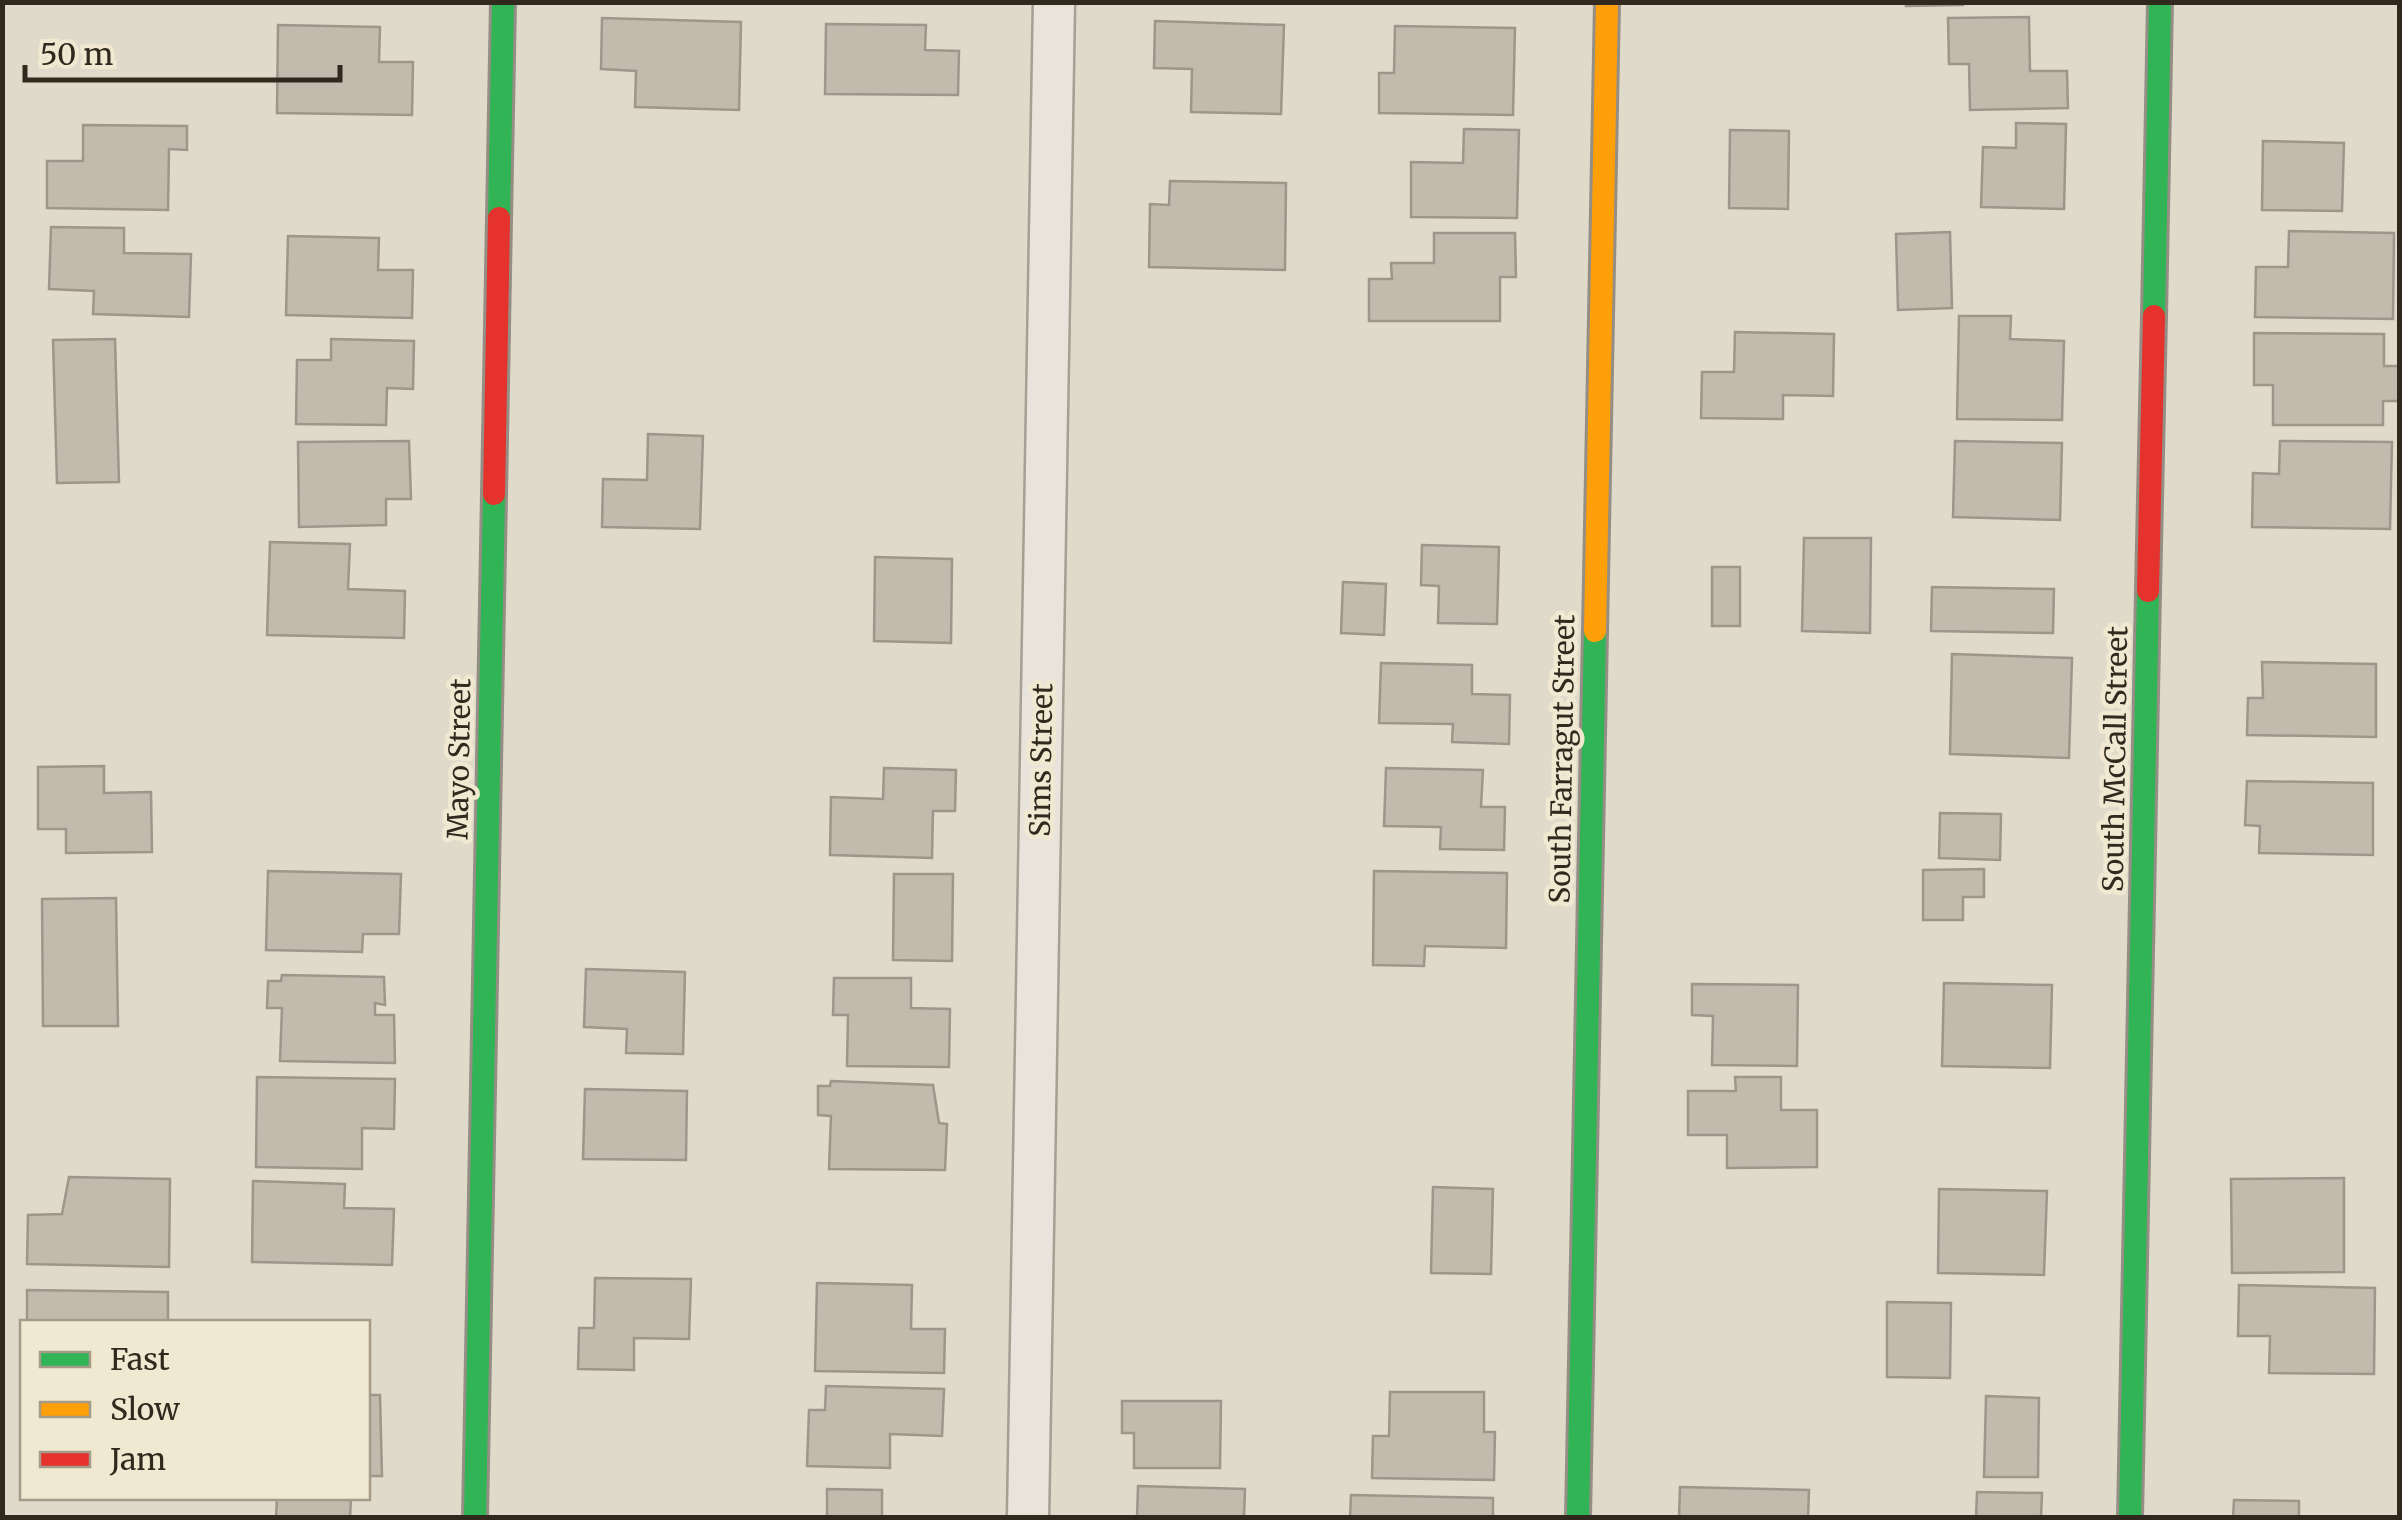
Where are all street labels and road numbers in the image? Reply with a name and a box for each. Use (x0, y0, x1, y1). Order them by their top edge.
street label: South Farragut Street (1541, 614, 1583, 904)
street label: South McCall Street (2095, 626, 2135, 892)
street label: Mayo Street (440, 678, 478, 840)
street label: Sims Street (1022, 683, 1060, 837)

